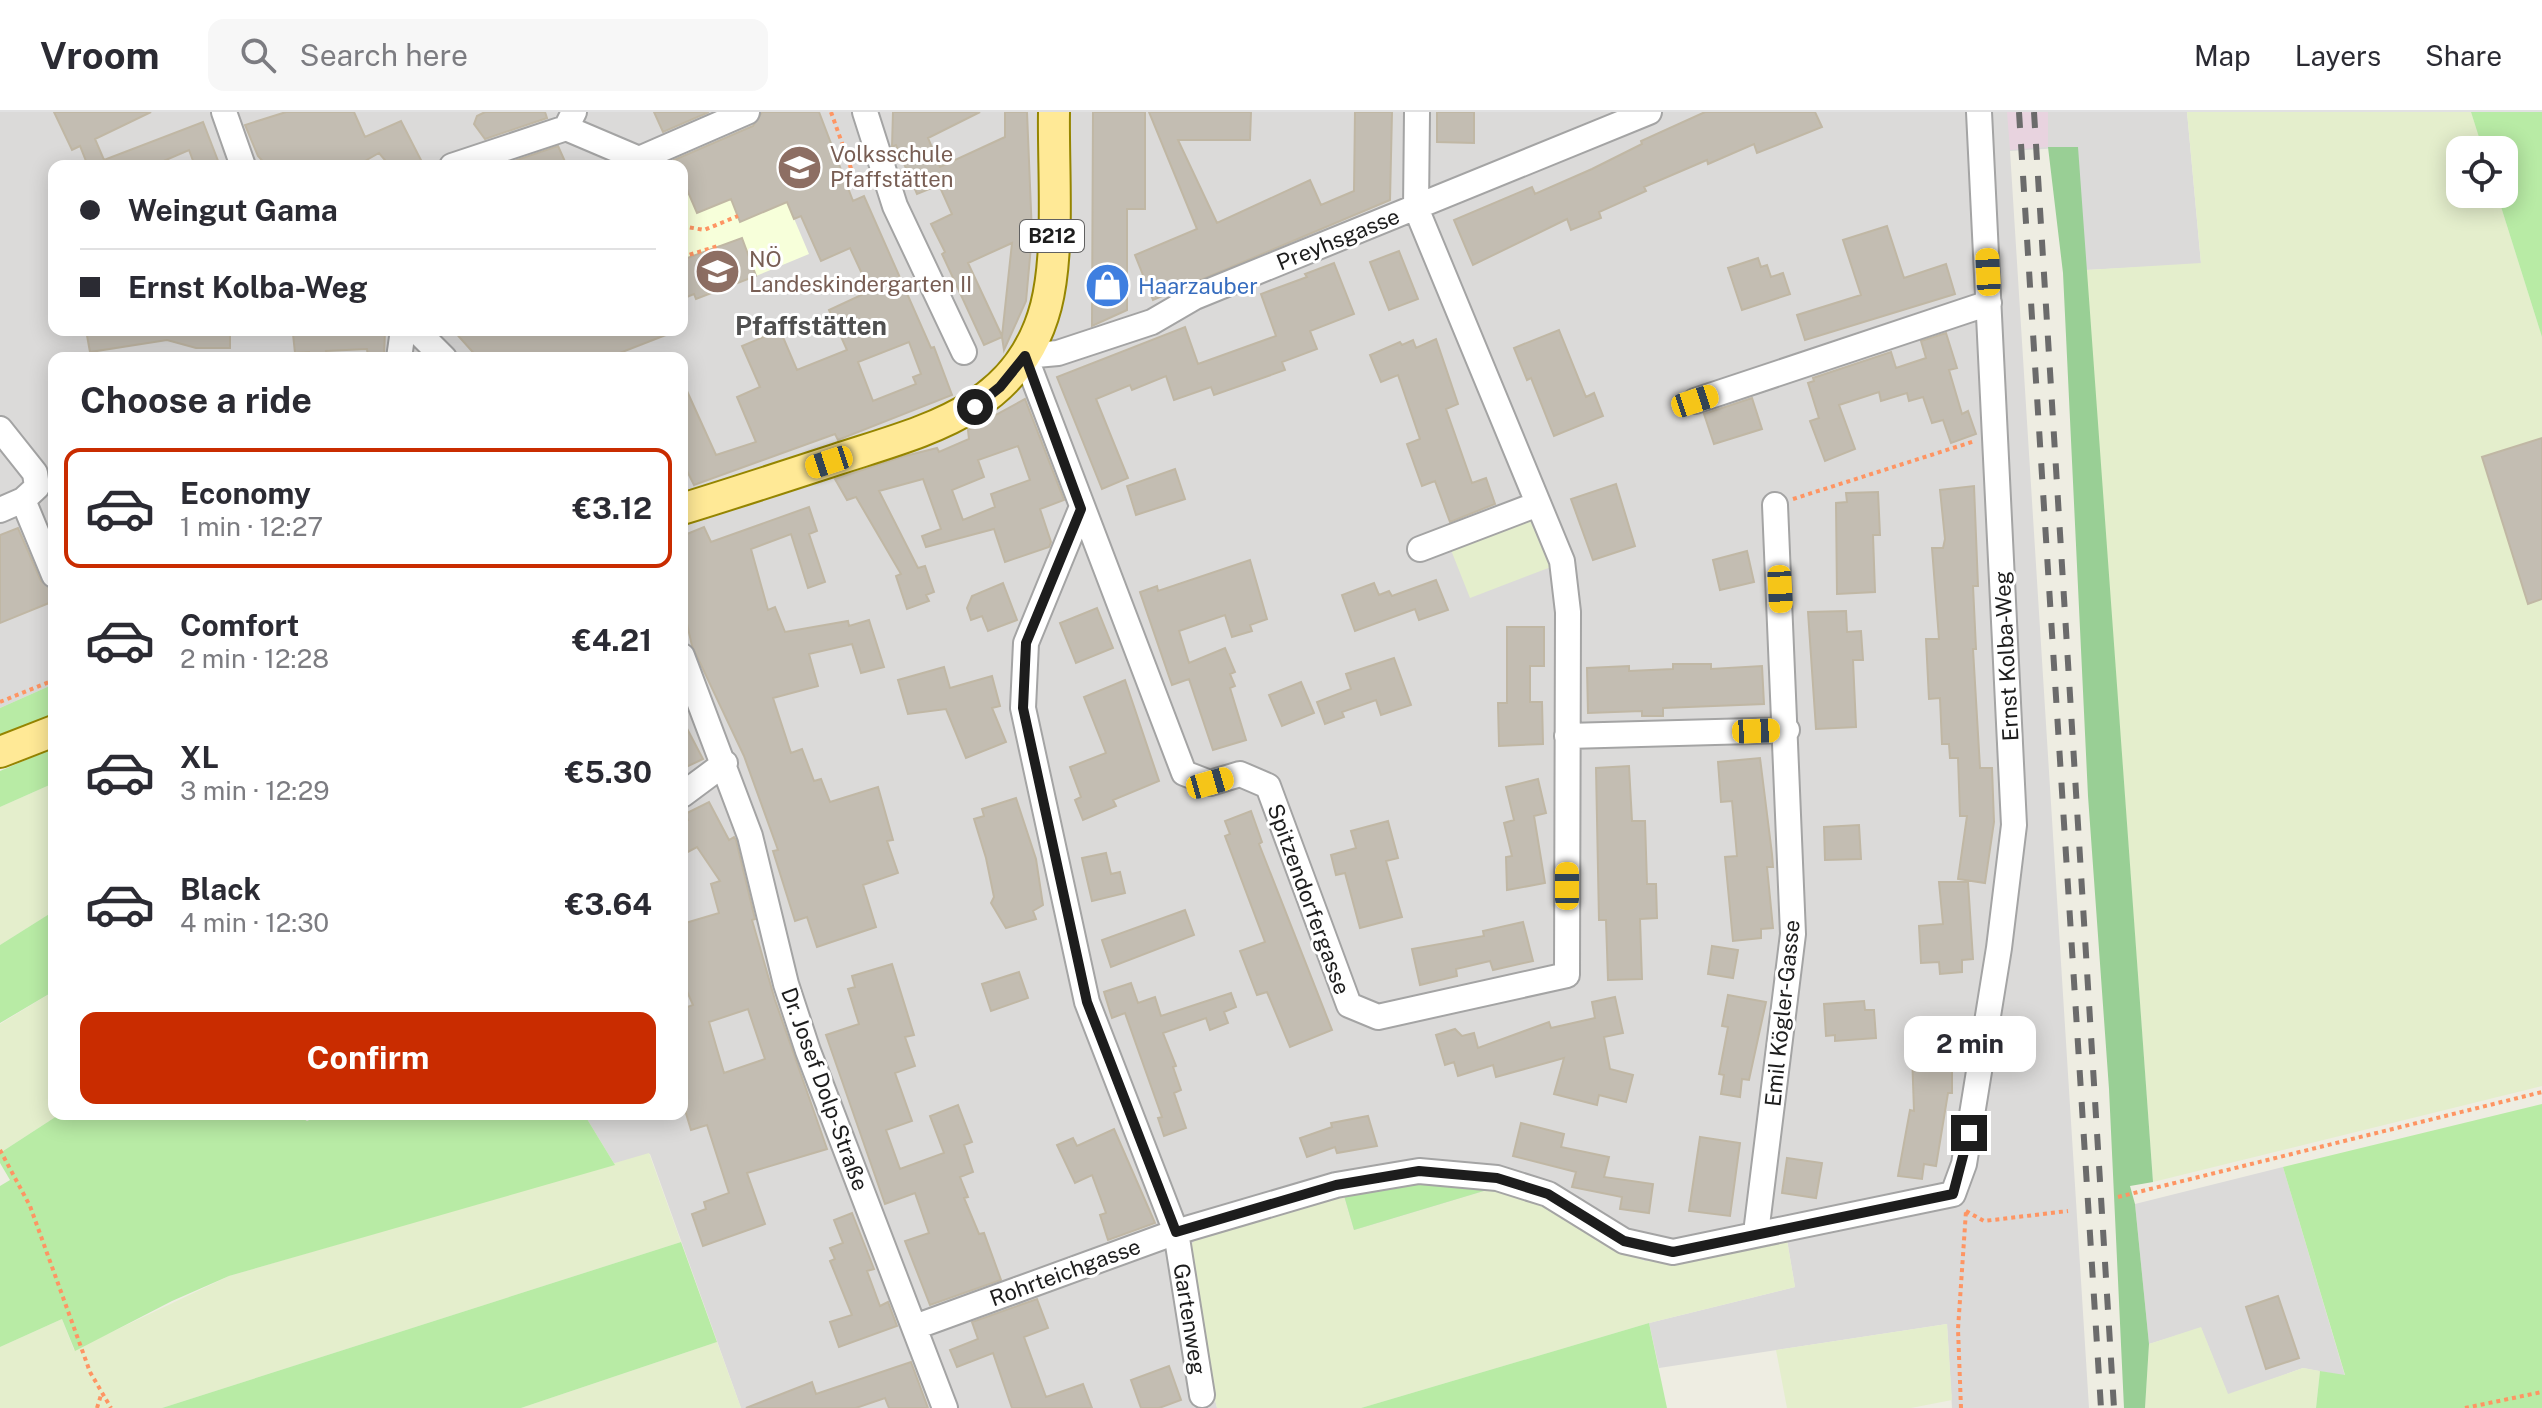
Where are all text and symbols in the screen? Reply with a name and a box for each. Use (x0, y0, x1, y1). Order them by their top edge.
search box (208, 19, 768, 91)
text: Vroom (40, 33, 160, 78)
icon: search (236, 33, 280, 77)
text: Search here (300, 37, 468, 73)
text: Map (2194, 39, 2251, 72)
text: Layers (2295, 39, 2381, 72)
text: Share (2425, 39, 2502, 72)
map controls (2446, 136, 2518, 208)
button: locate (2446, 136, 2518, 208)
place label: Volksschule Pfaffstätten (830, 141, 953, 192)
school or university icon: Volksschule Pfaffstätten (775, 143, 823, 191)
text: Weingut Gama (128, 192, 338, 228)
street label: Preyhsgasse (1273, 203, 1403, 275)
road number: B212 (1020, 220, 1084, 252)
place label: NÖ Landeskindergarten II (749, 245, 972, 297)
car (1975, 247, 2001, 297)
school or university icon: NÖ Landeskindergarten II (694, 248, 742, 296)
shop icon: Haarzauber (1083, 262, 1131, 310)
text: Ernst Kolba-Weg (128, 269, 368, 305)
place label: Haarzauber (1138, 273, 1258, 299)
district label: Pfaffstätten (735, 310, 887, 341)
text: Choose a ride (80, 379, 312, 421)
car (1668, 382, 1722, 420)
route start (957, 389, 993, 425)
car (802, 443, 856, 481)
icon: car (84, 472, 156, 544)
text: Economy (180, 475, 311, 511)
text: €3.12 (573, 490, 652, 526)
text: 1 min · 12:27 (180, 511, 323, 542)
car (1767, 564, 1793, 614)
street label: Ernst Kolba-Weg (1989, 570, 2023, 742)
icon: car (84, 604, 156, 676)
text: Comfort (180, 607, 299, 643)
text: €4.21 (572, 622, 652, 658)
text: 2 min · 12:28 (180, 643, 329, 674)
car (1732, 718, 1780, 744)
icon: car (84, 736, 156, 808)
text: XL (180, 739, 219, 775)
text: €5.30 (565, 754, 652, 790)
car (1184, 765, 1236, 801)
text: 3 min · 12:29 (180, 775, 329, 806)
street label: Spitzendorfergasse (1262, 800, 1356, 998)
car (1555, 862, 1579, 910)
icon: car (84, 868, 156, 940)
text: Black (180, 871, 261, 907)
text: €3.64 (565, 886, 652, 922)
text: 4 min · 12:30 (180, 907, 329, 938)
street label: Emil Kögler-Gasse (1759, 918, 1805, 1108)
street label: Dr. Josef Dolp-Straße (776, 984, 874, 1194)
button: Confirm (80, 1012, 656, 1104)
callout: 2 min (1903, 1017, 2035, 1073)
text: 2 min (1936, 1028, 2004, 1059)
route end (1951, 1115, 1987, 1151)
street label: Rohrteichgasse (986, 1233, 1144, 1311)
street label: Gartenweg (1168, 1261, 1212, 1377)

